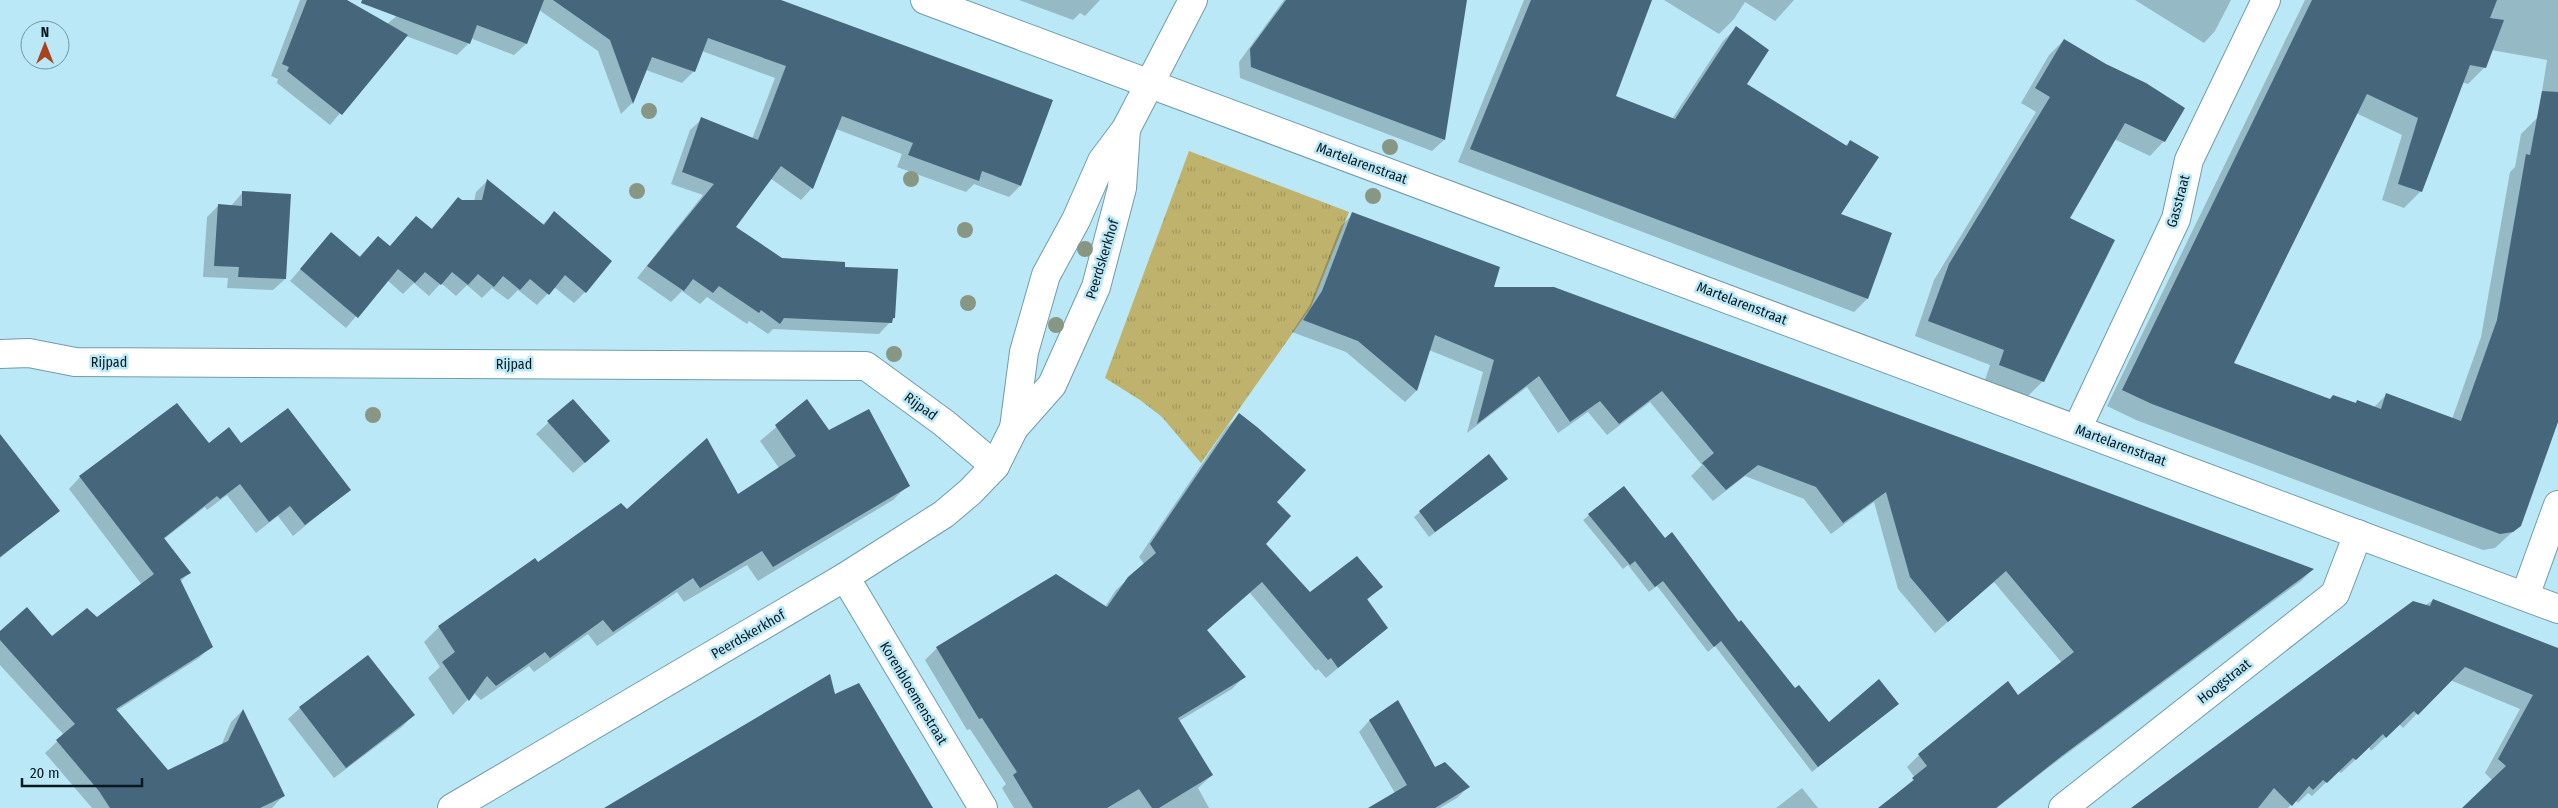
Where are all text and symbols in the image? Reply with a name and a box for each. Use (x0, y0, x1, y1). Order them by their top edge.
north arrow (20, 20, 70, 70)
text: N (41, 24, 49, 41)
street label: Martelarenstraat (1314, 139, 1410, 188)
street label: Gasstraat (2163, 173, 2194, 229)
street label: Peerdskerkhof (1082, 216, 1123, 301)
street label: Martelarenstraat (1694, 278, 1790, 329)
street label: Rijpad (91, 354, 127, 371)
street label: Rijpad (496, 356, 532, 373)
street label: Rijpad (901, 389, 940, 424)
street label: Martelarenstraat (2073, 421, 2169, 470)
street label: Peerdskerkhof (708, 606, 790, 662)
street label: Korenbloemenstraat (876, 639, 951, 748)
street label: Hoogstraat (2194, 655, 2255, 707)
scale bar (22, 756, 142, 788)
text: 20 m (30, 764, 60, 782)

